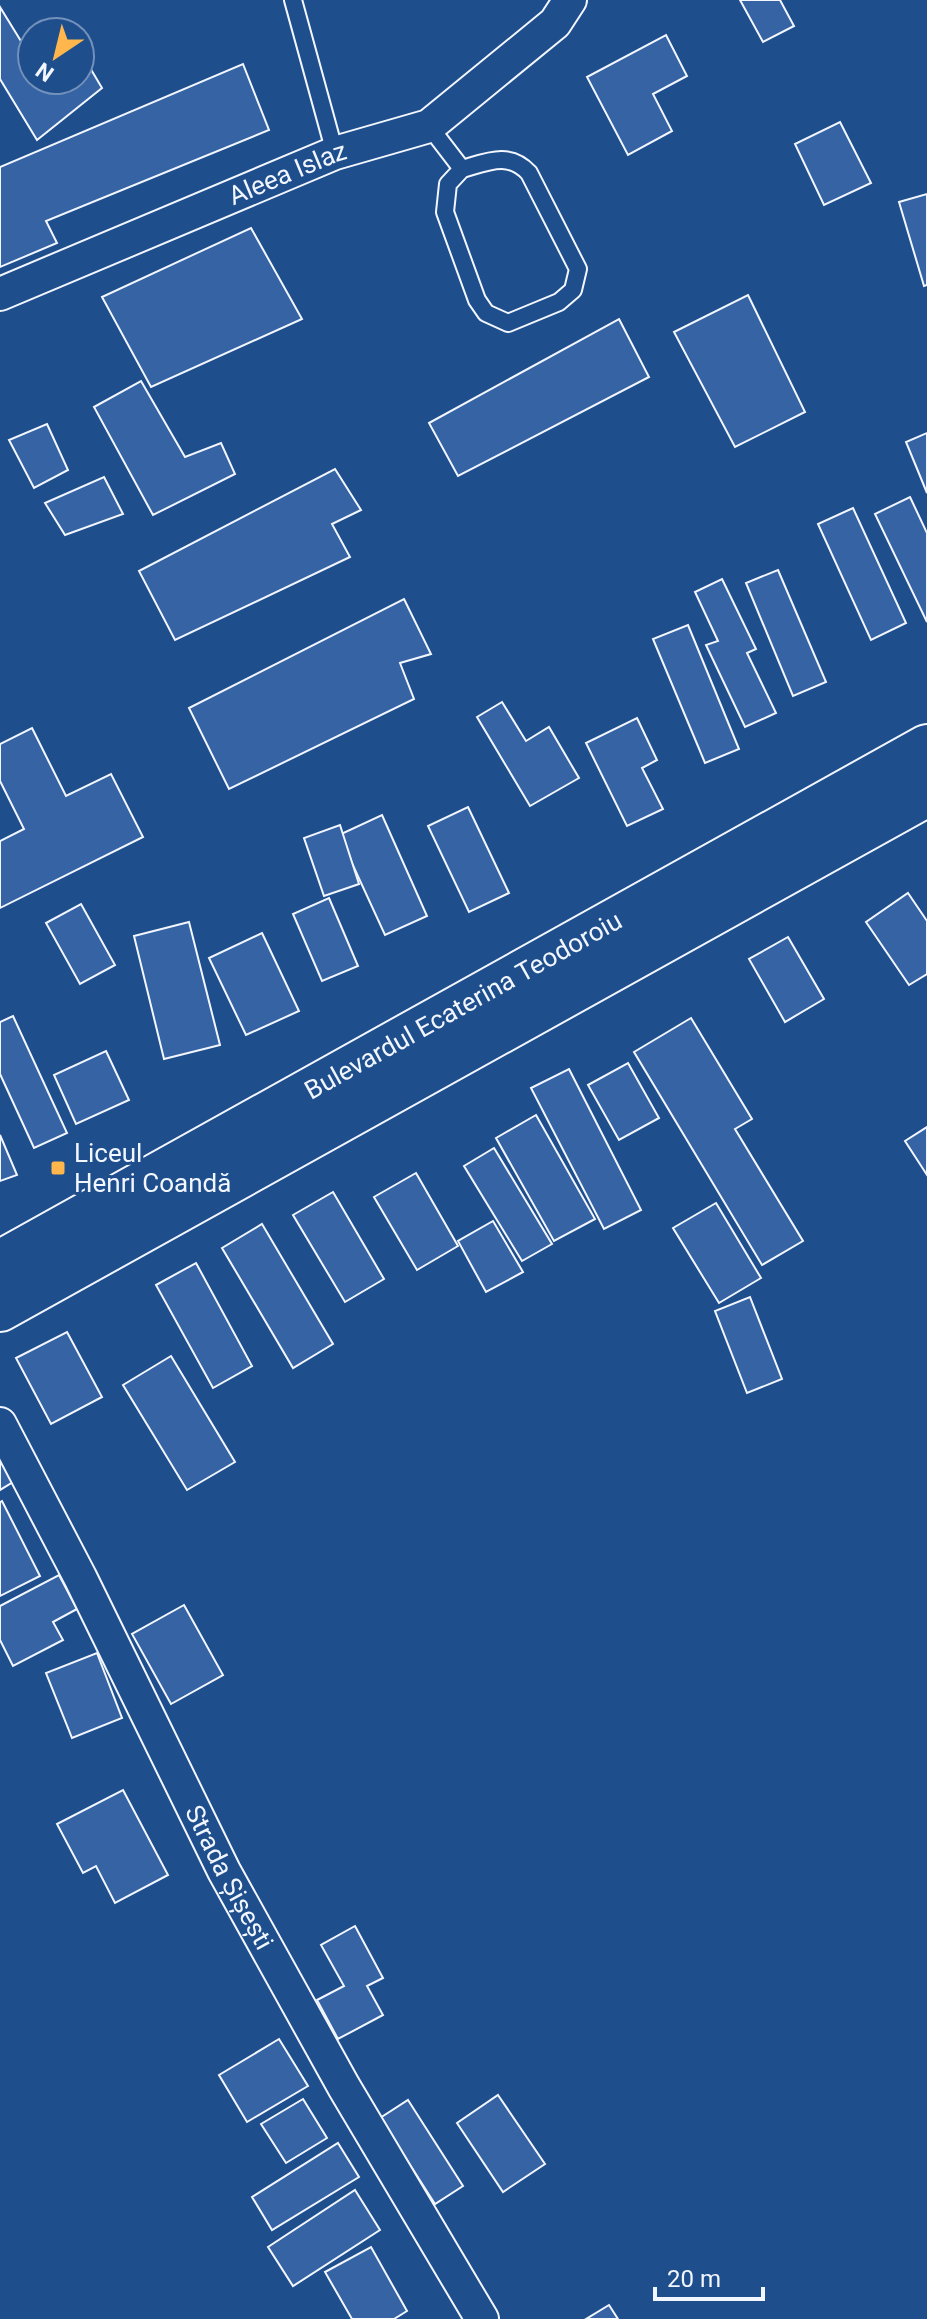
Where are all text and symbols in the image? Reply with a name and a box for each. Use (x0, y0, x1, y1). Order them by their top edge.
north arrow (16, 16, 96, 96)
text: N (31, 57, 58, 87)
street label: Aleea Islaz (224, 135, 350, 211)
street label: Bulevardul Ecaterina Teodoroiu (299, 905, 627, 1105)
place label: Liceul Henri Coandă (74, 1138, 231, 1198)
marker: Liceul Henri Coandă (49, 1159, 67, 1177)
street label: Strada Șișești (179, 1800, 280, 1955)
scale bar (655, 2251, 763, 2301)
text: 20 m (667, 2265, 721, 2293)

